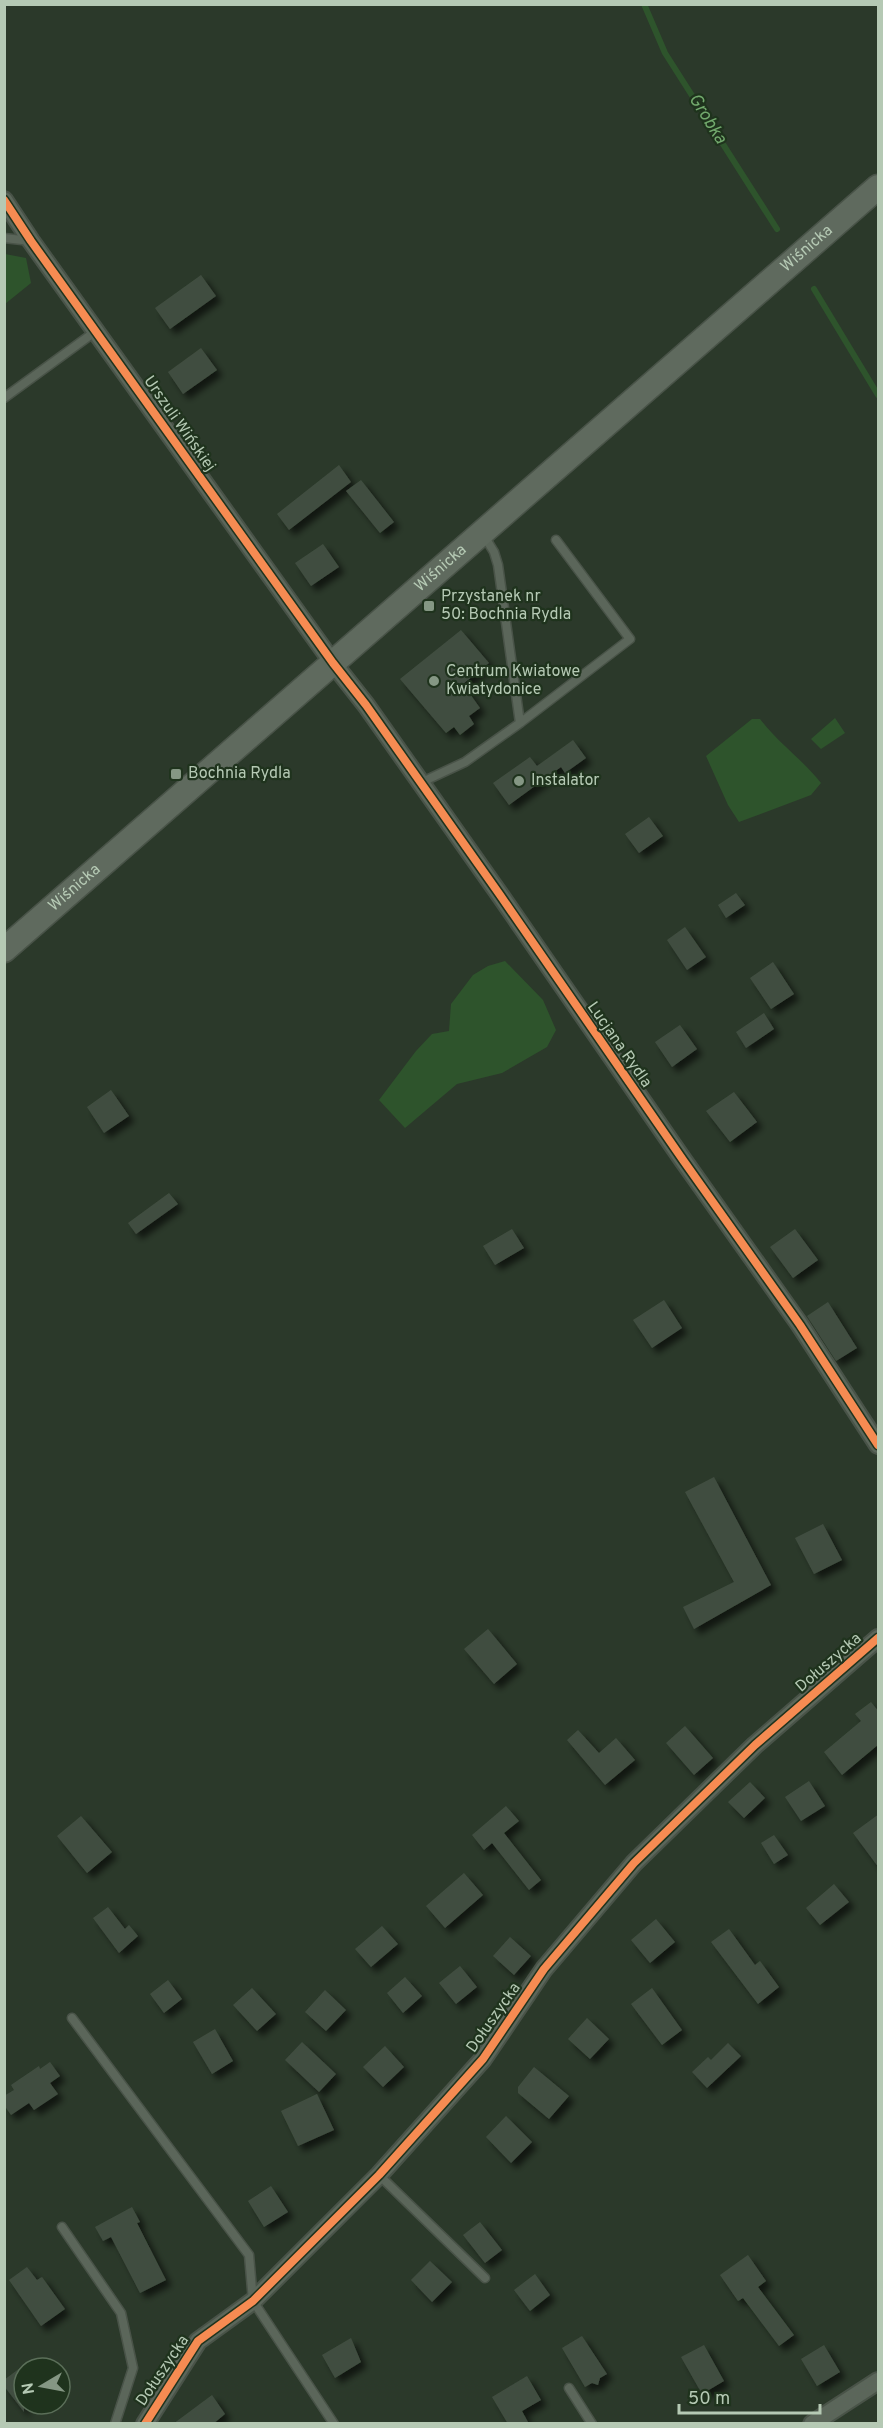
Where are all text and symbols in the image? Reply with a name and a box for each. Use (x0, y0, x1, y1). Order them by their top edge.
water label: Grobka (683, 89, 732, 149)
street label: Wiśnicka (777, 221, 837, 277)
street label: Urszuli Wińskiej (139, 372, 219, 476)
street label: Wiśnicka (411, 540, 471, 597)
place label: Przystanek nr 50: Bochnia Rydla (441, 587, 571, 625)
marker: Przystanek nr 50: Bochnia Rydla (422, 599, 436, 613)
place label: Centrum Kwiatowe Kwiatydonice (446, 662, 580, 700)
marker: Centrum Kwiatowe Kwiatydonice (427, 674, 441, 688)
place label: Bochnia Rydla (188, 764, 291, 784)
marker: Bochnia Rydla (169, 767, 183, 781)
place label: Instalator (531, 771, 600, 791)
marker: Instalator (512, 774, 526, 788)
street label: Wiśnicka (45, 860, 105, 916)
street label: Lucjana Rydla (582, 998, 656, 1092)
street label: Dołuszycka (792, 1629, 866, 1697)
street label: Dołuszycka (463, 1979, 525, 2057)
street label: Dołuszycka (132, 2332, 194, 2410)
north arrow (12, 2356, 72, 2416)
scale bar (679, 2377, 820, 2415)
text: N (18, 2381, 40, 2396)
text: 50 m (688, 2388, 730, 2411)

